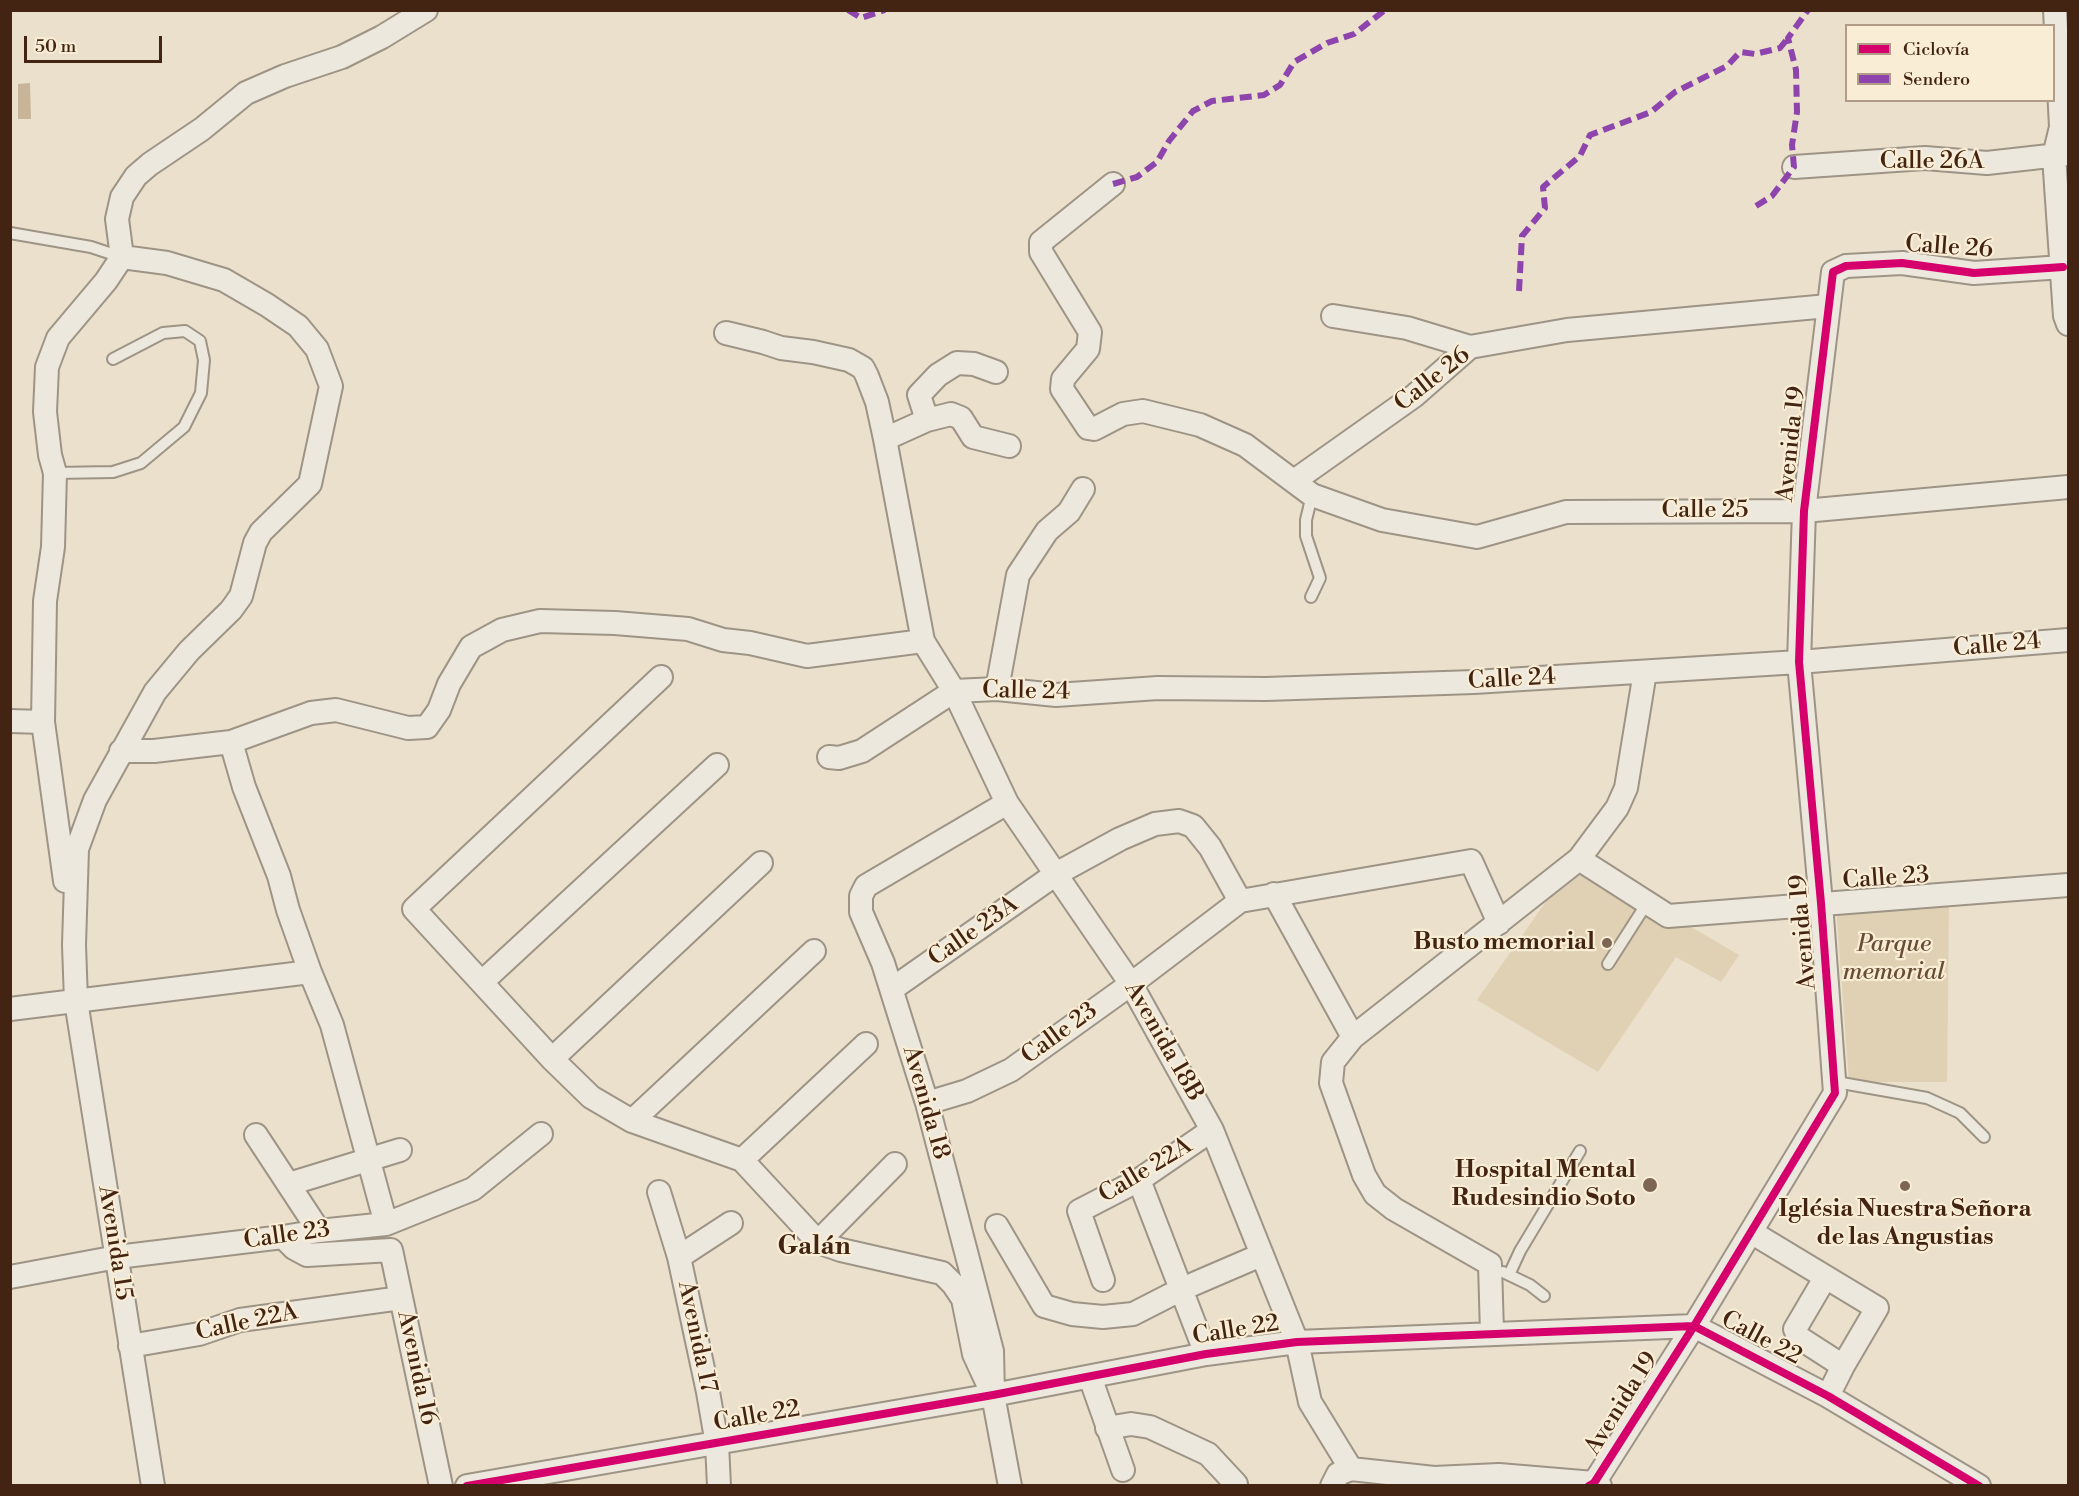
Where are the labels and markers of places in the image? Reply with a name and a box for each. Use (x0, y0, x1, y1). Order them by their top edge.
place label: Busto memorial (1413, 929, 1595, 957)
marker: Busto memorial (1600, 936, 1614, 950)
place label: Hospital Mental Rudesindio Soto (1452, 1157, 1636, 1213)
marker: Hospital Mental Rudesindio Soto (1641, 1176, 1659, 1194)
marker: Iglésia Nuestra Señora de las Angustias (1898, 1179, 1912, 1193)
place label: Iglésia Nuestra Señora de las Angustias (1779, 1196, 2031, 1252)

